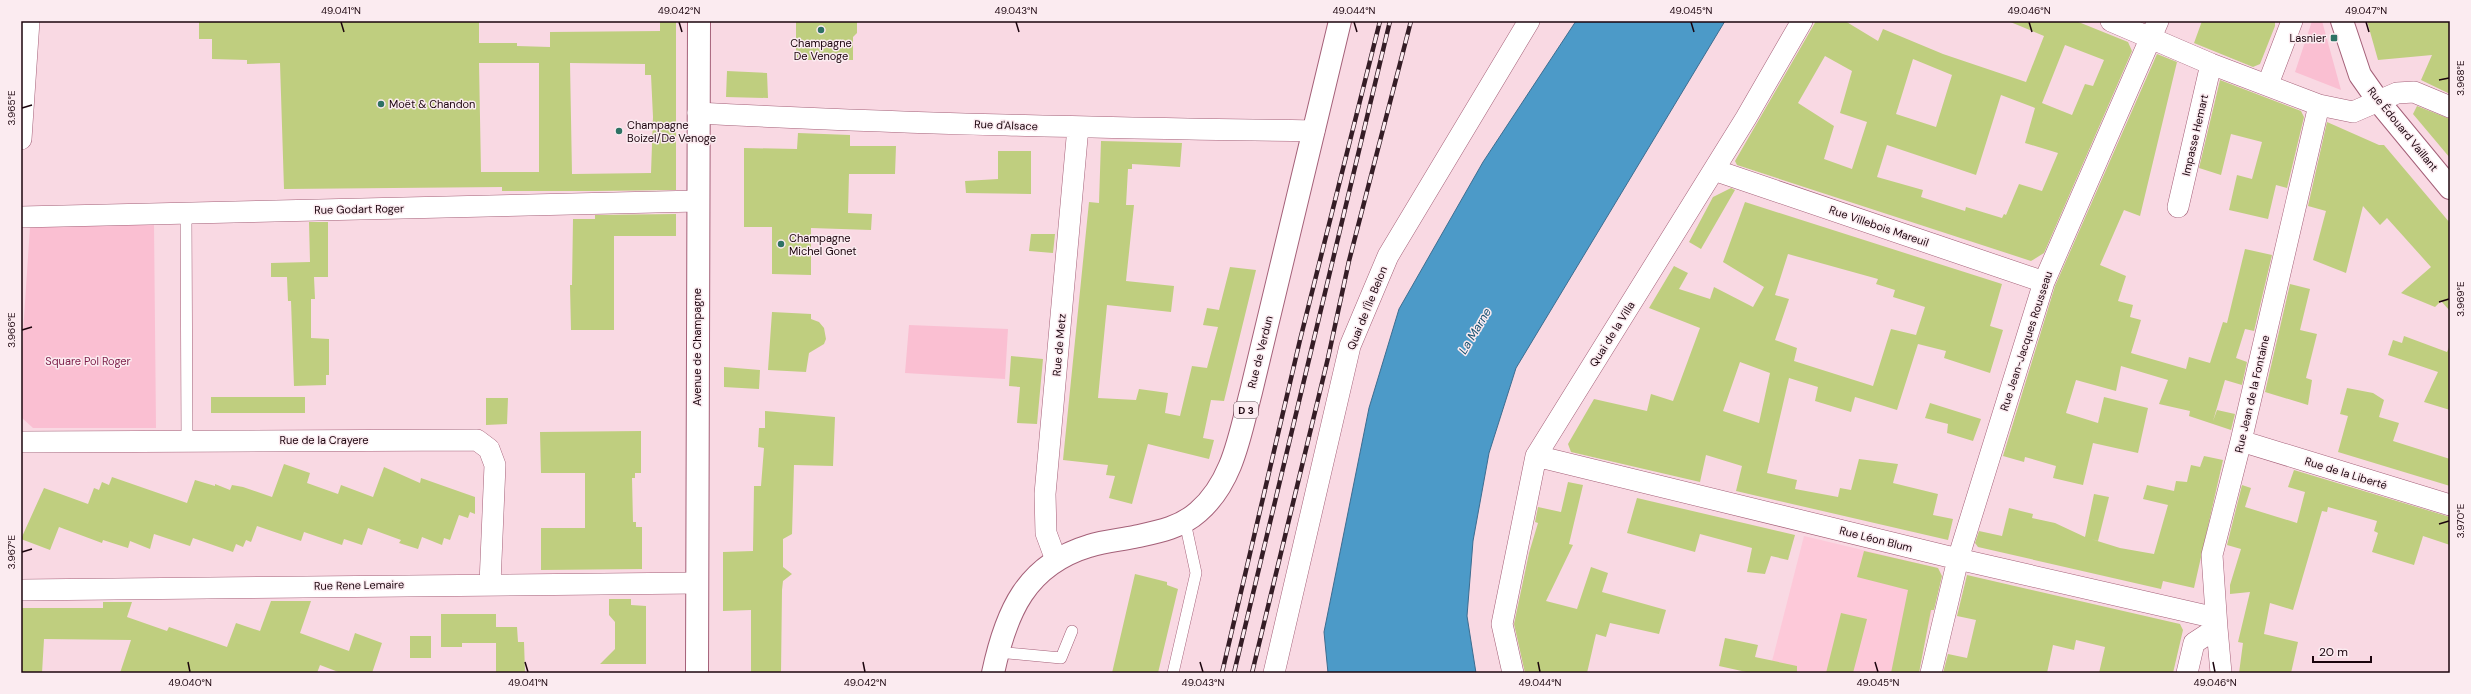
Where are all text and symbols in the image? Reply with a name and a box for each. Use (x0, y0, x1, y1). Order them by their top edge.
text: 49.041°N (321, 4, 361, 17)
text: 49.042°N (658, 4, 700, 17)
text: 49.043°N (995, 4, 1037, 17)
text: 49.044°N (1333, 4, 1376, 17)
text: 49.045°N (1670, 4, 1713, 17)
text: 49.046°N (2007, 4, 2051, 17)
text: 49.047°N (2345, 4, 2387, 17)
marker: Champagne De Venoge (816, 25, 826, 35)
place label: Lasnier (2289, 31, 2326, 45)
marker: Lasnier (2329, 33, 2339, 43)
place label: Champagne De Venoge (790, 36, 852, 63)
text: 3.968°E (2454, 60, 2467, 96)
street label: Rue Édouard Vaillant (2365, 84, 2441, 174)
text: 3.965°E (5, 90, 18, 126)
street label: Impasse Hemart (2179, 93, 2211, 177)
place label: Moёt & Chandon (389, 97, 475, 111)
marker: Moёt & Chandon (376, 99, 386, 109)
street label: Rue d'Alsace (974, 117, 1038, 133)
place label: Champagne Boizel/De Venoge (627, 118, 716, 145)
marker: Champagne Boizel/De Venoge (614, 126, 624, 136)
street label: Rue Godart Roger (314, 201, 404, 217)
street label: Rue Villebois Mareuil (1827, 202, 1931, 250)
place label: Champagne Michel Gonet (789, 231, 857, 258)
marker: Champagne Michel Gonet (776, 239, 786, 249)
street label: Quai de l'Île Belon (1344, 264, 1390, 352)
street label: Rue Jean-Jacques Rousseau (1997, 269, 2055, 413)
text: 3.969°E (2454, 281, 2467, 317)
street label: Avenue de Champagne (690, 288, 704, 406)
street label: Quai de la Villa (1586, 299, 1638, 369)
water label: La Marne (1455, 305, 1495, 357)
text: 3.966°E (5, 312, 18, 348)
street label: Rue de Metz (1049, 313, 1069, 377)
street label: Rue de Verdun (1244, 314, 1276, 390)
street label: Rue Jean de la Fontaine (2232, 334, 2272, 454)
park label: Square Pol Roger (45, 354, 131, 368)
road number: D 3 (1234, 402, 1258, 418)
street label: Rue de la Crayere (279, 433, 369, 447)
street label: Rue de la Liberté (2303, 454, 2389, 492)
text: 3.970°E (2454, 503, 2467, 538)
street label: Rue Léon Blum (1838, 523, 1914, 555)
text: 3.967°E (5, 534, 18, 569)
street label: Rue Rene Lemaire (314, 577, 404, 593)
scale bar (2313, 638, 2371, 664)
text: 20 m (2319, 644, 2348, 660)
text: 49.040°N (168, 676, 212, 689)
text: 49.041°N (508, 676, 548, 689)
text: 49.042°N (844, 676, 886, 689)
text: 49.043°N (1182, 676, 1224, 689)
text: 49.044°N (1519, 676, 1562, 689)
text: 49.045°N (1857, 676, 1900, 689)
text: 49.046°N (2193, 676, 2237, 689)

